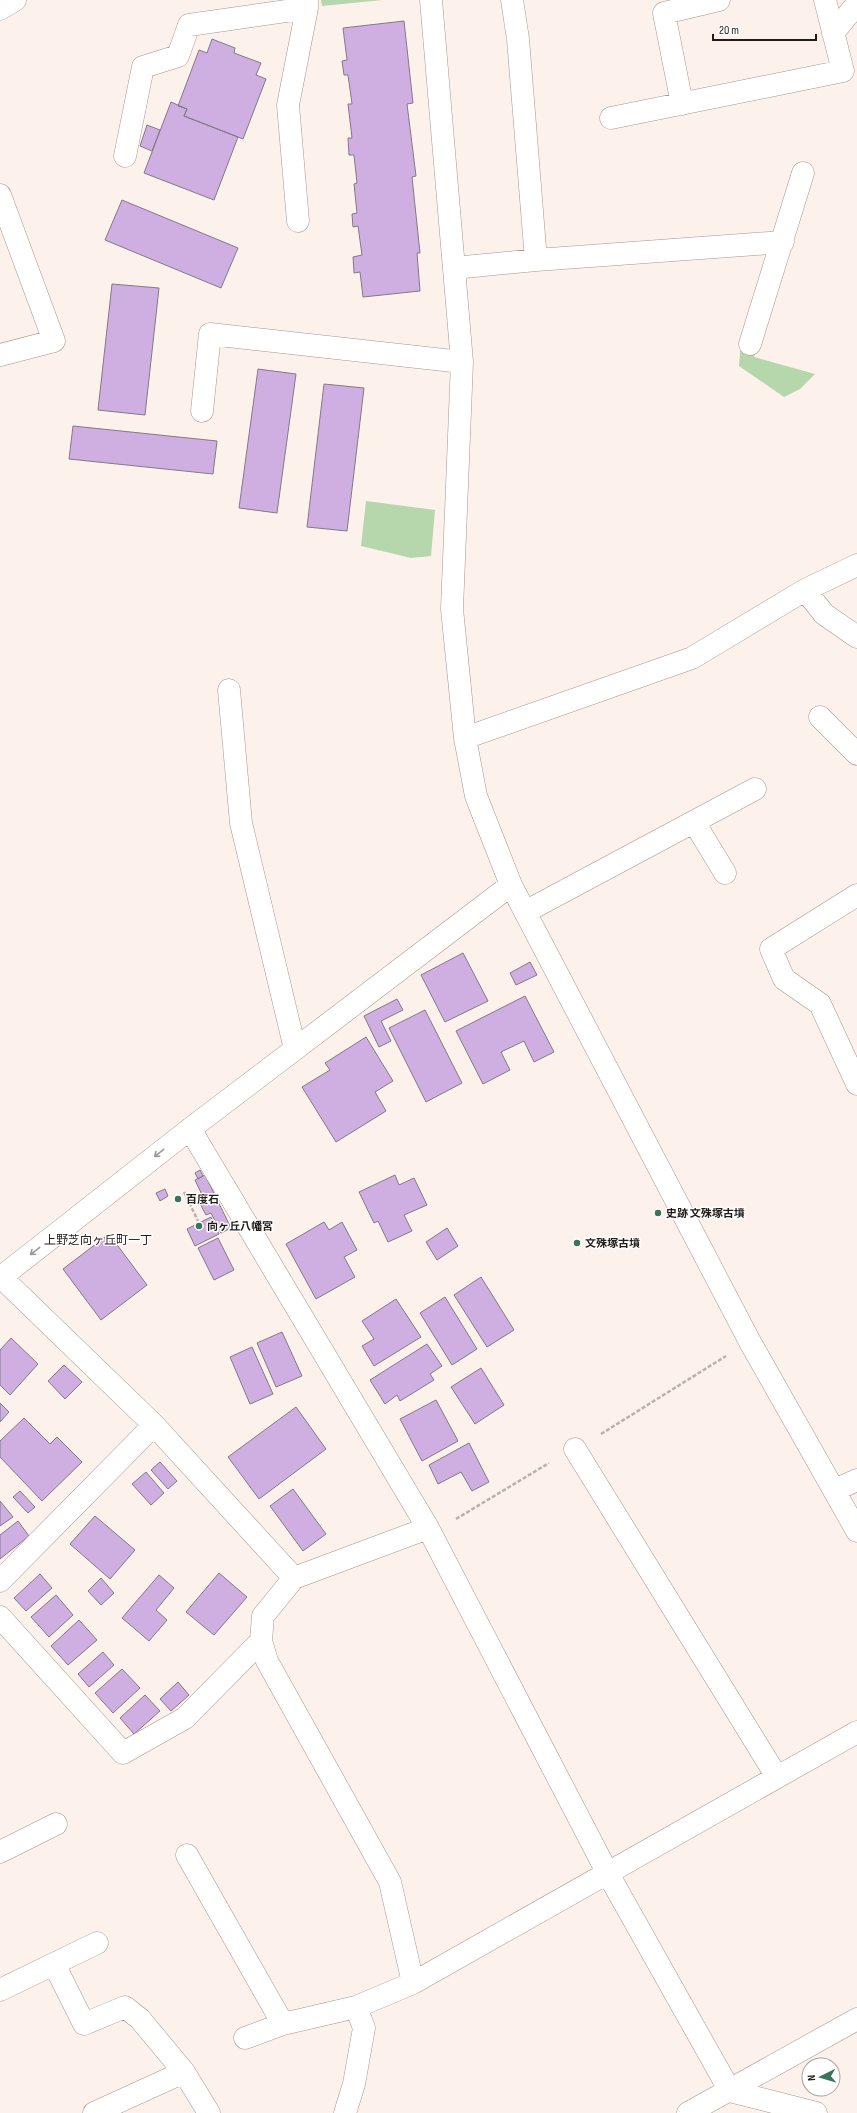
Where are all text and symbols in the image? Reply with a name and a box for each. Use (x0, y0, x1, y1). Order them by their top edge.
scale bar (713, 16, 816, 42)
text: 20 m (719, 23, 739, 38)
one-way arrow (153, 1149, 164, 1157)
place label: 百度石 (186, 1193, 219, 1206)
marker: 百度石 (173, 1194, 183, 1204)
place label: 史跡 文殊塚古墳 (666, 1207, 745, 1220)
marker: 史跡 文殊塚古墳 (653, 1208, 663, 1218)
place label: 向ヶ丘八幡宮 (207, 1220, 273, 1233)
marker: 向ヶ丘八幡宮 (194, 1221, 204, 1231)
district label: 上野芝向ヶ丘町一丁 (44, 1233, 152, 1248)
place label: 文殊塚古墳 (585, 1237, 640, 1250)
marker: 文殊塚古墳 (572, 1238, 582, 1248)
one-way arrow (29, 1246, 40, 1255)
north arrow (801, 2057, 841, 2097)
text: N (805, 2074, 818, 2081)

